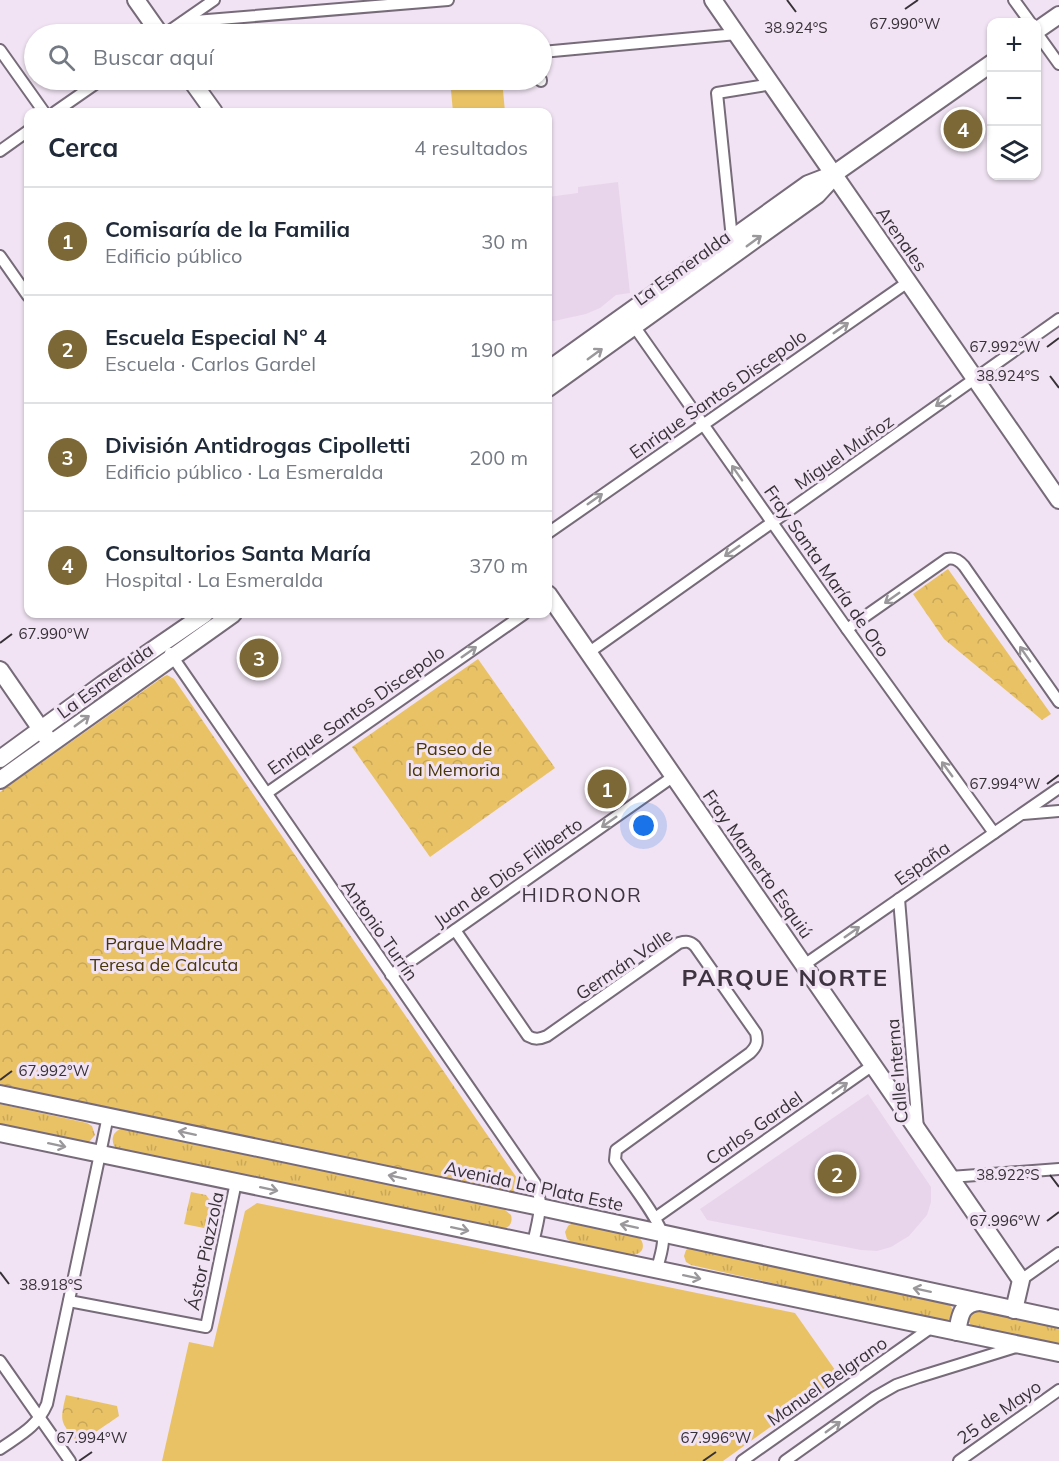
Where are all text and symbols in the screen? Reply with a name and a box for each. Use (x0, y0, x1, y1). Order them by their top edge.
text: 67.990°W (870, 14, 941, 33)
text: 38.924°S (764, 18, 828, 37)
map controls (987, 18, 1041, 180)
button: + (987, 18, 1041, 72)
search box (24, 24, 552, 90)
icon: search (45, 41, 78, 74)
text: Buscar aquí (93, 43, 214, 71)
button: − (987, 72, 1041, 126)
pin: 4 (944, 106, 982, 152)
button: layers (987, 126, 1041, 180)
text: Cerca (48, 131, 118, 164)
text: 4 resultados (414, 135, 528, 160)
street label: Arenales (871, 202, 933, 276)
text: Comisaría de la Familia (105, 215, 350, 243)
street label: La Esmeralda (629, 225, 735, 311)
text: 1 (62, 229, 74, 254)
text: 30 m (481, 229, 528, 254)
one-way arrow (745, 235, 761, 247)
text: Edificio público (105, 243, 242, 268)
one-way arrow (833, 322, 849, 334)
text: Escuela Especial N° 4 (105, 323, 327, 351)
street label: Enrique Santos Discepolo (625, 324, 811, 464)
text: 2 (62, 337, 74, 362)
text: 190 m (469, 337, 528, 362)
text: 67.992°W (970, 337, 1041, 356)
one-way arrow (587, 348, 603, 360)
text: Escuela · Carlos Gardel (105, 351, 316, 376)
text: 38.924°S (976, 366, 1040, 385)
one-way arrow (935, 395, 951, 407)
street label: Miguel Muñoz (790, 409, 898, 495)
text: División Antidrogas Cipolletti (105, 431, 410, 459)
text: 3 (62, 445, 74, 470)
text: 200 m (469, 445, 528, 470)
text: Edificio público · La Esmeralda (105, 459, 383, 484)
one-way arrow (731, 465, 743, 481)
street label: Fray Santa María de Oro (759, 481, 895, 661)
one-way arrow (587, 493, 603, 505)
text: Consultorios Santa María (105, 539, 371, 567)
one-way arrow (725, 545, 741, 557)
text: 4 (62, 553, 74, 578)
text: 370 m (469, 553, 528, 578)
text: Hospital · La Esmeralda (105, 567, 323, 592)
one-way arrow (884, 592, 900, 604)
text: 67.990°W (19, 624, 90, 643)
pin: 3 (240, 636, 278, 680)
street label: La Esmeralda (52, 638, 158, 724)
street label: Enrique Santos Discepolo (263, 640, 449, 780)
one-way arrow (461, 646, 477, 658)
one-way arrow (1019, 647, 1032, 663)
one-way arrow (73, 715, 89, 728)
park label: Paseo de la Memoria (408, 737, 500, 781)
one-way arrow (941, 761, 953, 777)
pin: 1 (588, 766, 626, 812)
text: 67.994°W (970, 774, 1041, 793)
street label: Fray Mamerto Esquiú (698, 785, 818, 943)
your location (629, 811, 658, 840)
street label: Juan de Dios Filiberto (429, 812, 587, 932)
one-way arrow (601, 816, 617, 828)
street label: España (890, 836, 954, 890)
street label: Antonio Turrín (337, 875, 423, 985)
district label: HIDRONOR (522, 882, 642, 907)
street label: Germán Valle (571, 923, 677, 1005)
one-way arrow (843, 926, 860, 938)
park label: Parque Madre Teresa de Calcuta (90, 932, 238, 976)
district label: PARQUE NORTE (682, 962, 888, 992)
street label: Calle Interna (881, 1018, 913, 1124)
text: 67.992°W (19, 1061, 90, 1080)
one-way arrow (831, 1082, 848, 1094)
street label: Carlos Gardel (701, 1086, 807, 1170)
one-way arrow (178, 1127, 197, 1138)
one-way arrow (47, 1140, 67, 1151)
pin: 2 (818, 1152, 856, 1196)
street label: Avenida La Plata Este (442, 1156, 626, 1216)
text: 38.922°S (976, 1165, 1040, 1184)
one-way arrow (388, 1171, 407, 1182)
one-way arrow (258, 1184, 278, 1195)
street label: Ástor Piazzola (181, 1190, 229, 1312)
text: 67.996°W (970, 1211, 1041, 1230)
one-way arrow (619, 1220, 639, 1231)
one-way arrow (450, 1223, 469, 1235)
one-way arrow (681, 1272, 701, 1283)
text: 38.918°S (19, 1275, 83, 1294)
one-way arrow (913, 1284, 932, 1295)
street label: Manuel Belgrano (763, 1331, 891, 1431)
street label: 25 de Mayo (952, 1375, 1046, 1449)
one-way arrow (824, 1421, 841, 1433)
text: 67.994°W (57, 1428, 128, 1447)
text: 67.996°W (681, 1428, 752, 1447)

